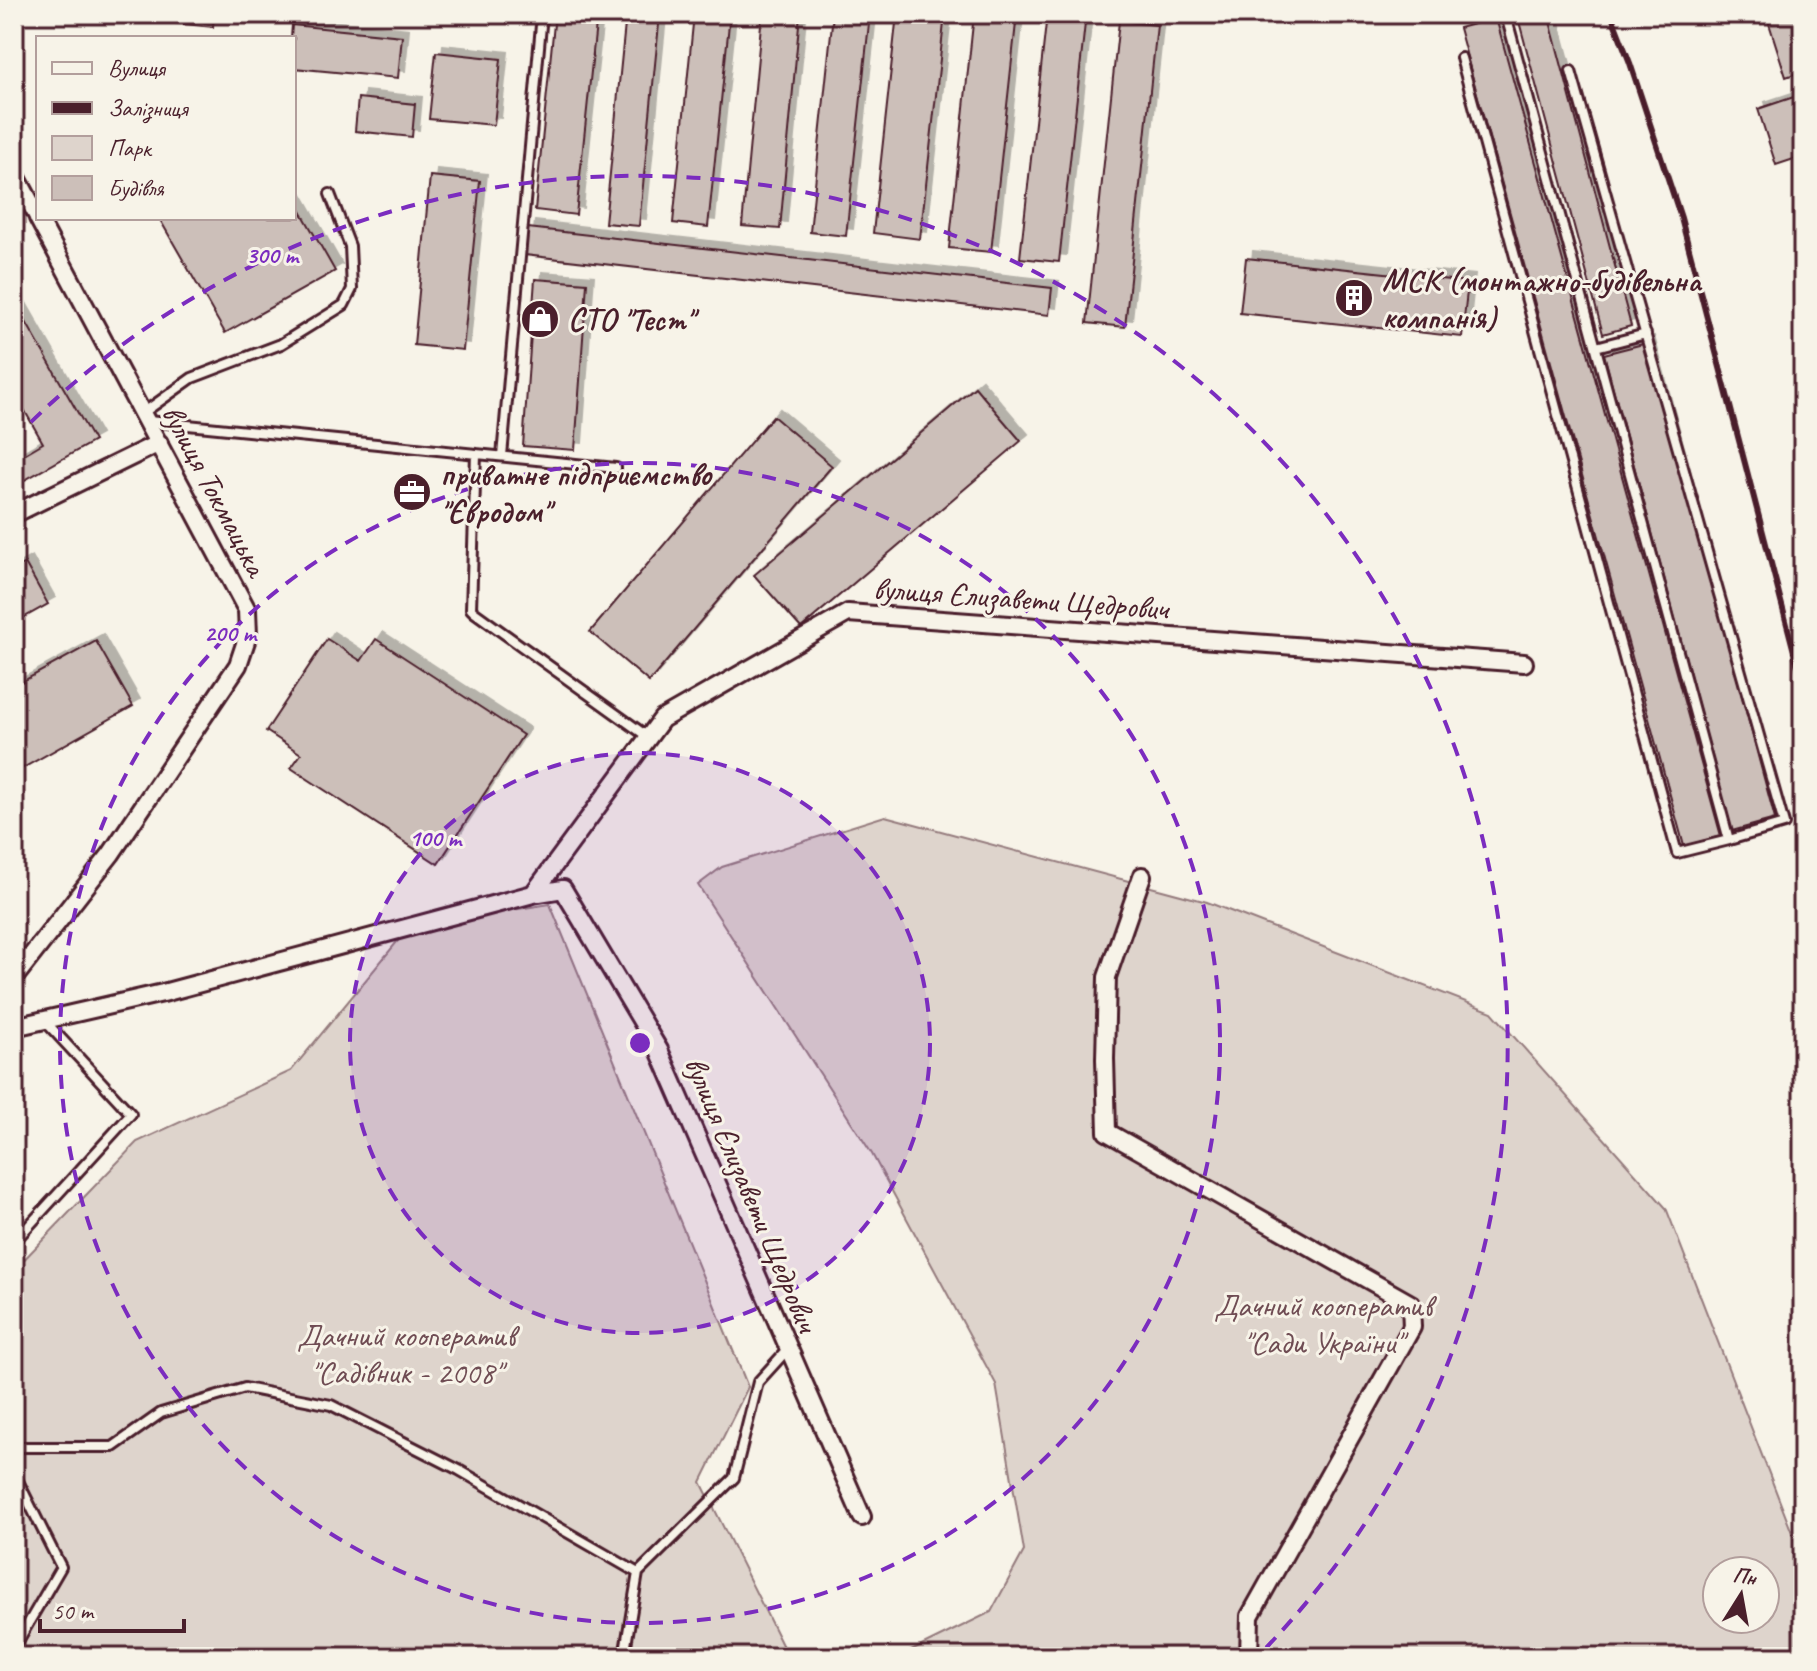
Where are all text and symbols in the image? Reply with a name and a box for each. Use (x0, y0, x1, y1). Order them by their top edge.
legend (36, 36, 296, 220)
text: Вулиця (108, 53, 167, 83)
text: Залізниця (108, 93, 189, 124)
text: Парк (108, 133, 153, 163)
text: Будівля (108, 173, 165, 203)
text: 300 m (246, 240, 300, 270)
place label: МСК (монтажно-будівельна компанія) (1382, 260, 1703, 338)
building icon: МСК (монтажно-будівельна компанія) (1333, 277, 1375, 319)
shop icon: СТО "Тест" (519, 298, 561, 340)
place label: СТО "Тест" (568, 299, 700, 340)
street label: вулиця Токмацька (152, 397, 278, 586)
place label: приватне підприємство "Євродом" (440, 454, 713, 532)
office icon: приватне підприємство "Євродом" (391, 471, 433, 513)
street label: вулиця Єлизавети Щедрович (872, 568, 1172, 629)
text: 200 m (204, 618, 258, 648)
text: 100 m (409, 823, 463, 853)
centre of rings (626, 1029, 654, 1057)
street label: вулиця Єлизавети Щедрович (675, 1050, 829, 1340)
park label: Дачний кооператив "Сади України" (1214, 1285, 1438, 1363)
park label: Дачний кооператив "Садівник - 2008" (297, 1315, 521, 1393)
north arrow (1701, 1555, 1781, 1635)
text: Пн (1731, 1560, 1760, 1593)
scale bar (40, 1583, 184, 1633)
text: 50 m (52, 1596, 95, 1626)

